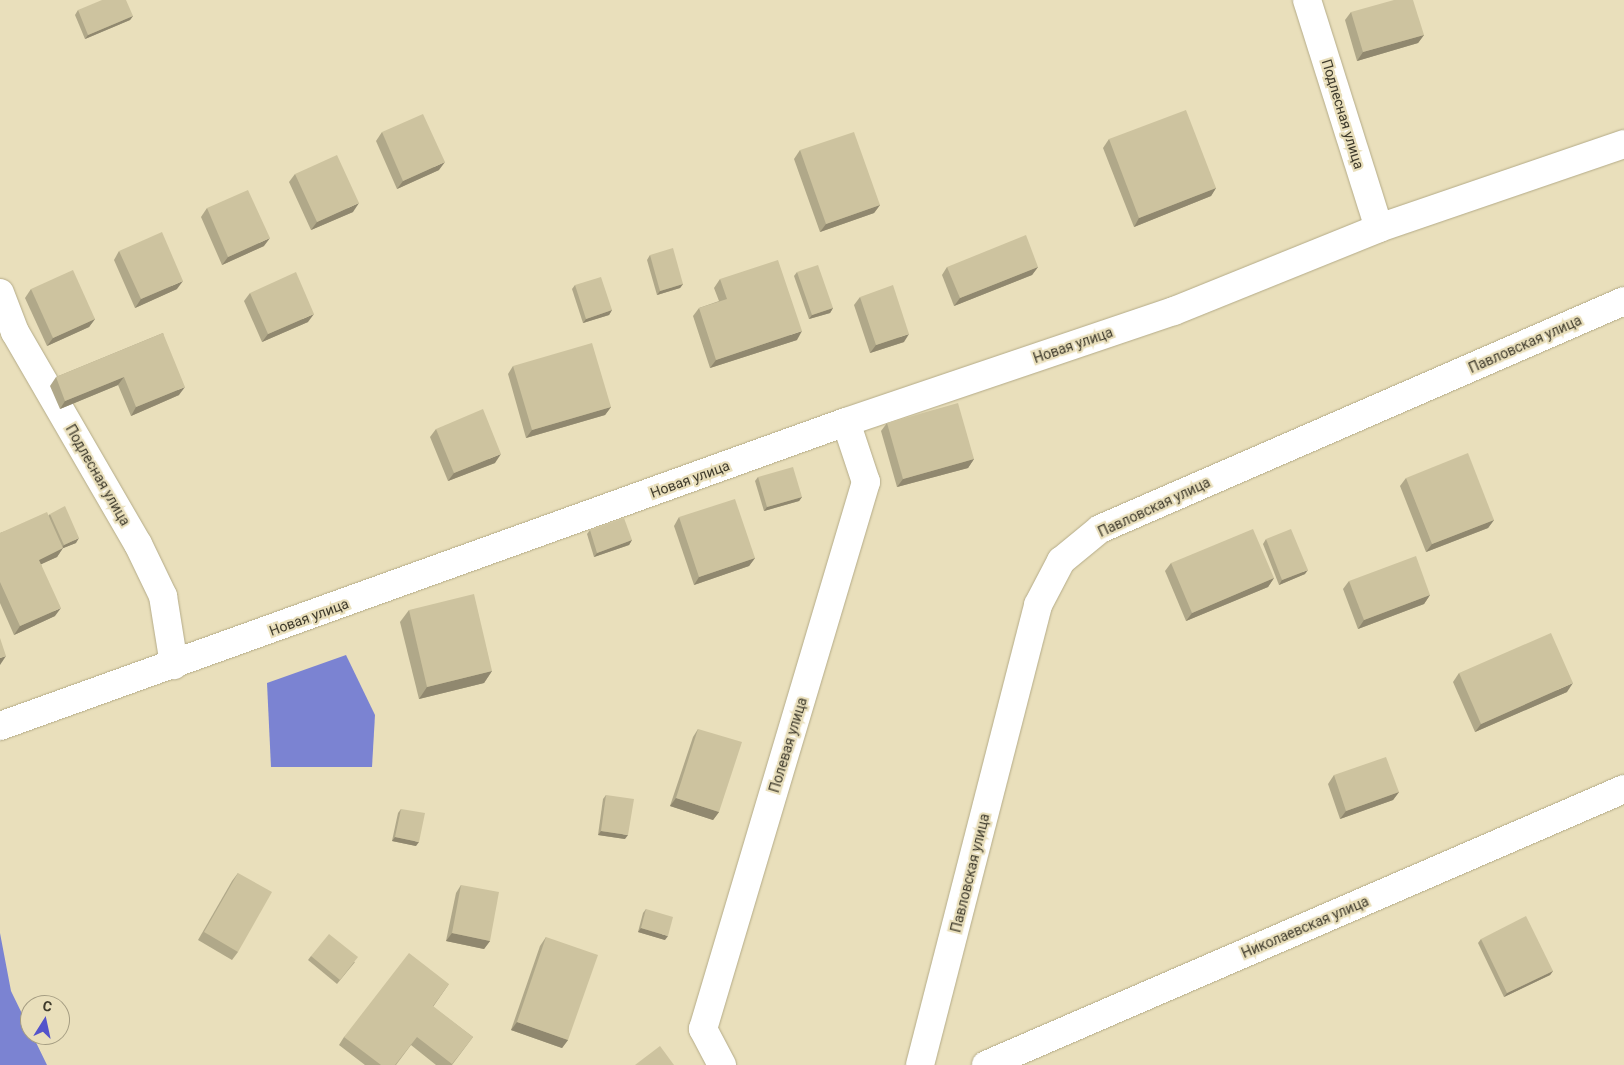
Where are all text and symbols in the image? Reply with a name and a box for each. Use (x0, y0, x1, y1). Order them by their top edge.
street label: Подлесная улица (1318, 57, 1368, 171)
street label: Павловская улица (1466, 312, 1584, 376)
street label: Новая улица (1031, 324, 1115, 366)
street label: Подлесная улица (62, 421, 134, 529)
street label: Новая улица (648, 457, 732, 501)
street label: Павловская улица (1095, 474, 1213, 540)
street label: Новая улица (267, 595, 351, 639)
street label: Полевая улица (766, 695, 810, 795)
street label: Павловская улица (947, 812, 993, 934)
street label: Николаевская улица (1239, 893, 1371, 961)
north arrow (20, 995, 70, 1045)
text: С (42, 998, 53, 1015)

